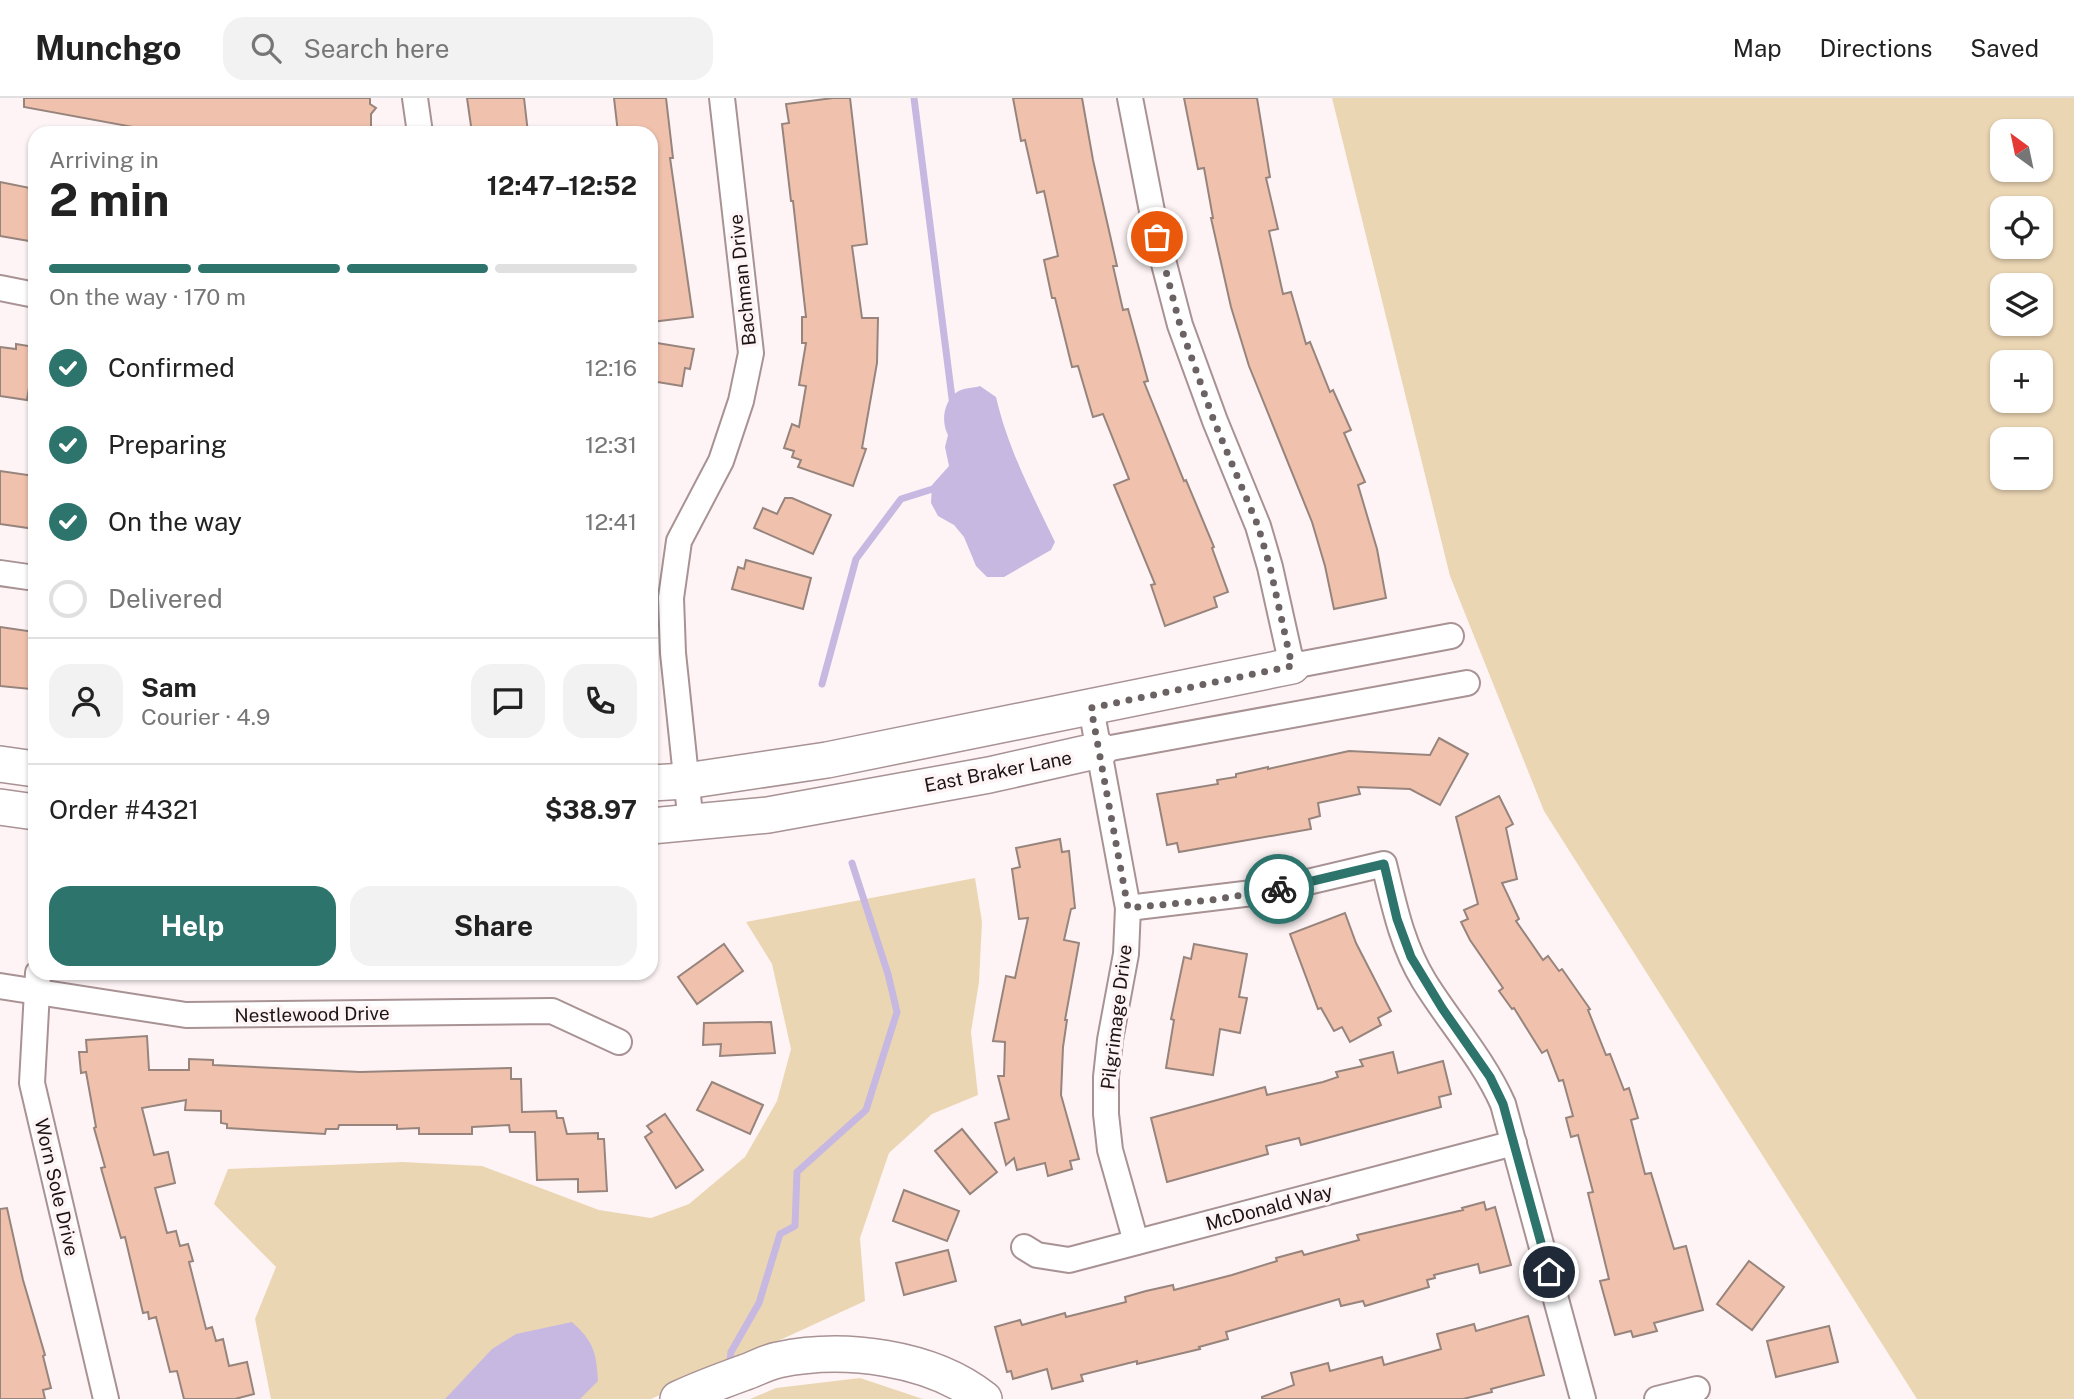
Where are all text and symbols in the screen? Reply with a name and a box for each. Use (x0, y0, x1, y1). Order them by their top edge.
search box (223, 17, 713, 80)
text: Munchgo (35, 29, 181, 67)
icon: search (247, 29, 285, 67)
text: Search here (303, 33, 449, 64)
text: Map (1733, 34, 1782, 62)
text: Directions (1820, 34, 1932, 62)
text: Saved (1970, 34, 2039, 62)
north arrow (1990, 119, 2053, 182)
map controls (1990, 119, 2053, 490)
text: Arriving in (49, 146, 159, 173)
text: 12:47–12:52 (487, 170, 637, 201)
text: 2 min (49, 172, 169, 226)
button: locate (1990, 196, 2053, 259)
pin (1127, 207, 1187, 267)
street label: Bachman Drive (724, 213, 760, 347)
icon: bag (1138, 218, 1176, 256)
button: layers (1990, 273, 2053, 336)
text: On the way · 170 m (49, 283, 246, 310)
icon: check (49, 349, 87, 387)
button: + (1990, 350, 2053, 413)
text: Confirmed (108, 352, 235, 383)
text: 12:16 (585, 354, 637, 381)
icon: check (49, 426, 87, 464)
button: − (1990, 427, 2053, 490)
text: Preparing (108, 429, 227, 460)
text: 12:31 (585, 431, 637, 458)
icon: check (49, 503, 87, 541)
text: On the way (108, 506, 242, 537)
text: 12:41 (585, 508, 637, 535)
text: Delivered (108, 583, 223, 614)
button: person (49, 664, 123, 738)
button: chat (471, 664, 545, 738)
button: phone (563, 664, 637, 738)
text: Sam (141, 672, 197, 703)
text: Courier · 4.9 (141, 703, 270, 730)
street label: East Braker Lane (922, 746, 1074, 796)
text: Order #4321 (49, 794, 199, 825)
text: $38.97 (545, 794, 637, 825)
courier (1244, 854, 1314, 924)
icon: bike (1260, 870, 1298, 908)
button: Help (49, 886, 336, 966)
button: Share (350, 886, 637, 966)
street label: Pilgrimage Drive (1096, 943, 1136, 1091)
street label: Nestlewood Drive (234, 1002, 390, 1026)
street label: Worn Sole Drive (30, 1116, 84, 1258)
street label: McDonald Way (1203, 1179, 1335, 1235)
pin (1519, 1242, 1579, 1302)
icon: home (1530, 1253, 1568, 1291)

